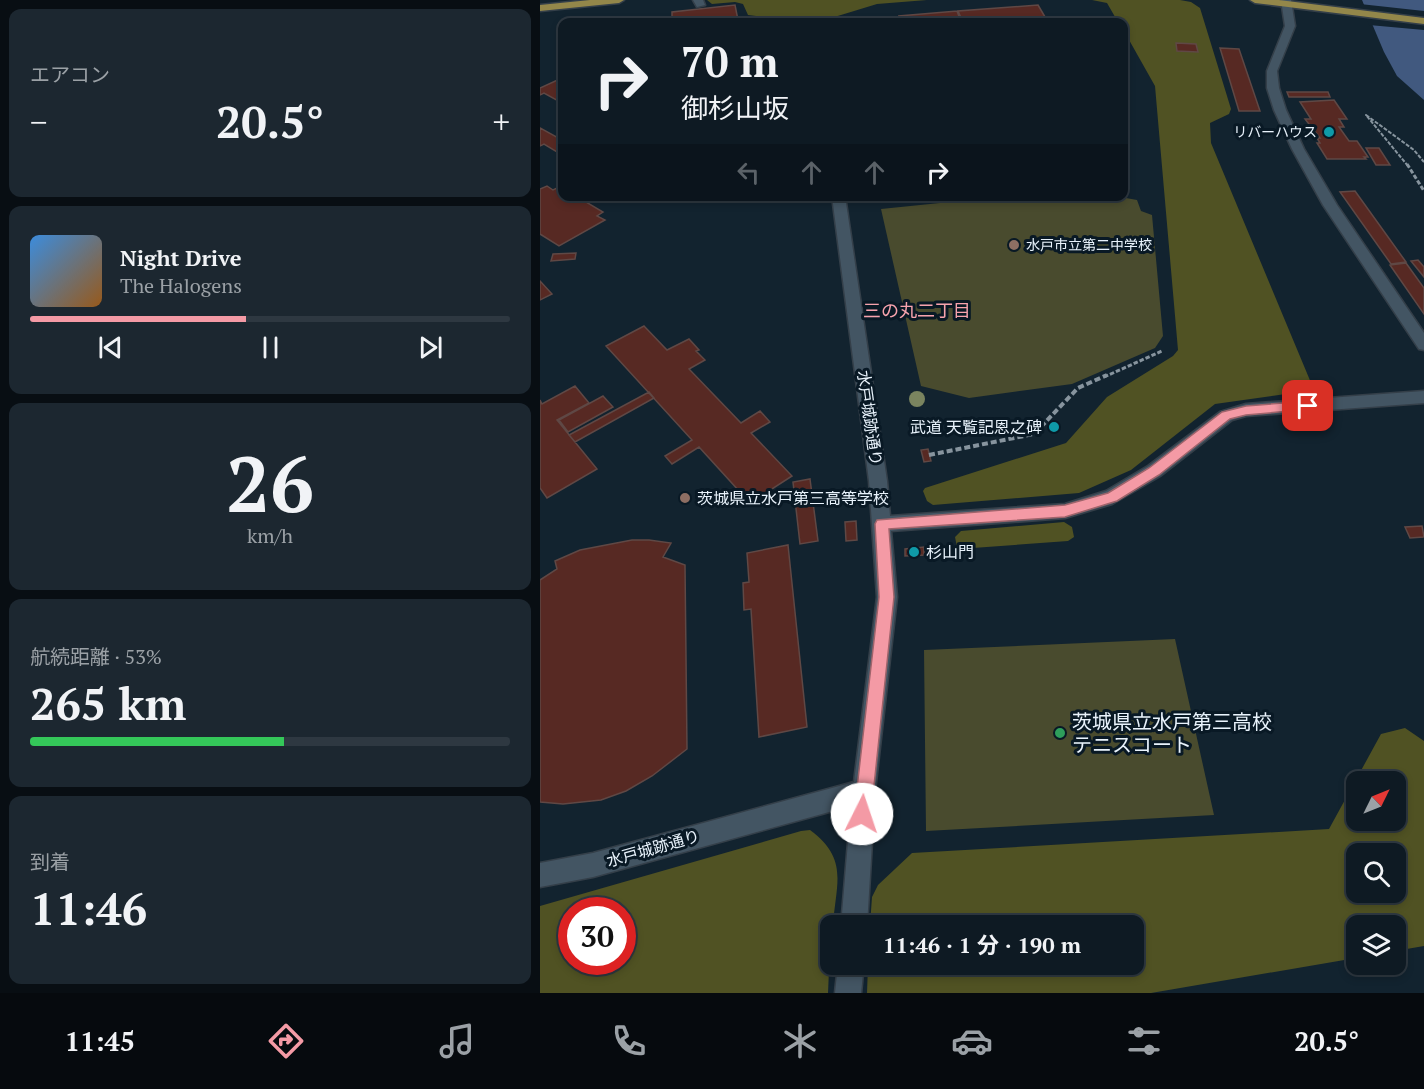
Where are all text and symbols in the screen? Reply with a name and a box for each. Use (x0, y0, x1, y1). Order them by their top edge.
text: 70 m (681, 33, 779, 89)
icon: right (582, 42, 660, 120)
text: エアコン (30, 61, 110, 88)
text: 御杉山坂 (681, 90, 789, 126)
text: 20.5° (216, 91, 324, 151)
text: − (30, 100, 48, 143)
text: + (492, 100, 510, 143)
place label: リバーハウス (1233, 122, 1317, 141)
marker: リバーハウス (1322, 125, 1336, 139)
icon: left (732, 156, 765, 189)
icon: ahead (795, 156, 828, 189)
icon: ahead (858, 156, 891, 189)
icon: right (921, 156, 954, 189)
place label: 水戸市立第二中学校 (1026, 235, 1152, 254)
marker: 水戸市立第二中学校 (1007, 238, 1021, 252)
text: Night Drive (120, 243, 242, 272)
text: The Halogens (120, 272, 242, 299)
district label: 三の丸二丁目 (863, 298, 971, 322)
icon: previous (94, 331, 127, 364)
icon: pause (254, 331, 287, 364)
icon: next (414, 331, 447, 364)
street label: 水戸城跡通り (852, 369, 888, 467)
pin (1282, 380, 1333, 431)
icon: arrive (1291, 389, 1324, 422)
place label: 武道 天覧記恩之碑 (910, 416, 1042, 438)
marker: 武道 天覧記恩之碑 (1047, 420, 1061, 434)
text: 26 (226, 431, 314, 534)
place label: 茨城県立水戸第三高等学校 (697, 487, 889, 509)
marker: 茨城県立水戸第三高等学校 (678, 491, 692, 505)
text: km/h (247, 522, 293, 549)
place label: 杉山門 (926, 541, 974, 563)
marker: 杉山門 (907, 545, 921, 559)
text: 航続距離 · 53% (30, 643, 162, 670)
text: 265 km (30, 673, 186, 733)
place label: 茨城県立水戸第三高校 テニスコート (1072, 708, 1272, 758)
marker: 茨城県立水戸第三高校 テニスコート (1053, 726, 1067, 740)
north arrow (1346, 771, 1406, 831)
map controls (1346, 771, 1406, 975)
position arrow (830, 782, 894, 846)
street label: 水戸城跡通り (604, 824, 702, 872)
button: search (1346, 843, 1406, 903)
text: 到着 (30, 848, 70, 875)
text: 11:46 (30, 878, 147, 938)
speed limit sign: 30 (558, 897, 636, 975)
button: layers (1346, 915, 1406, 975)
text: 11:46 · 1 分 · 190 m (883, 930, 1081, 959)
icon: directions (265, 1020, 307, 1062)
icon: music (436, 1020, 478, 1062)
icon: phone (608, 1020, 650, 1062)
icon: climate (779, 1020, 821, 1062)
icon: car (951, 1020, 993, 1062)
icon: filters (1123, 1020, 1165, 1062)
text: 11:45 (65, 1023, 135, 1059)
text: 20.5° (1294, 1023, 1359, 1059)

